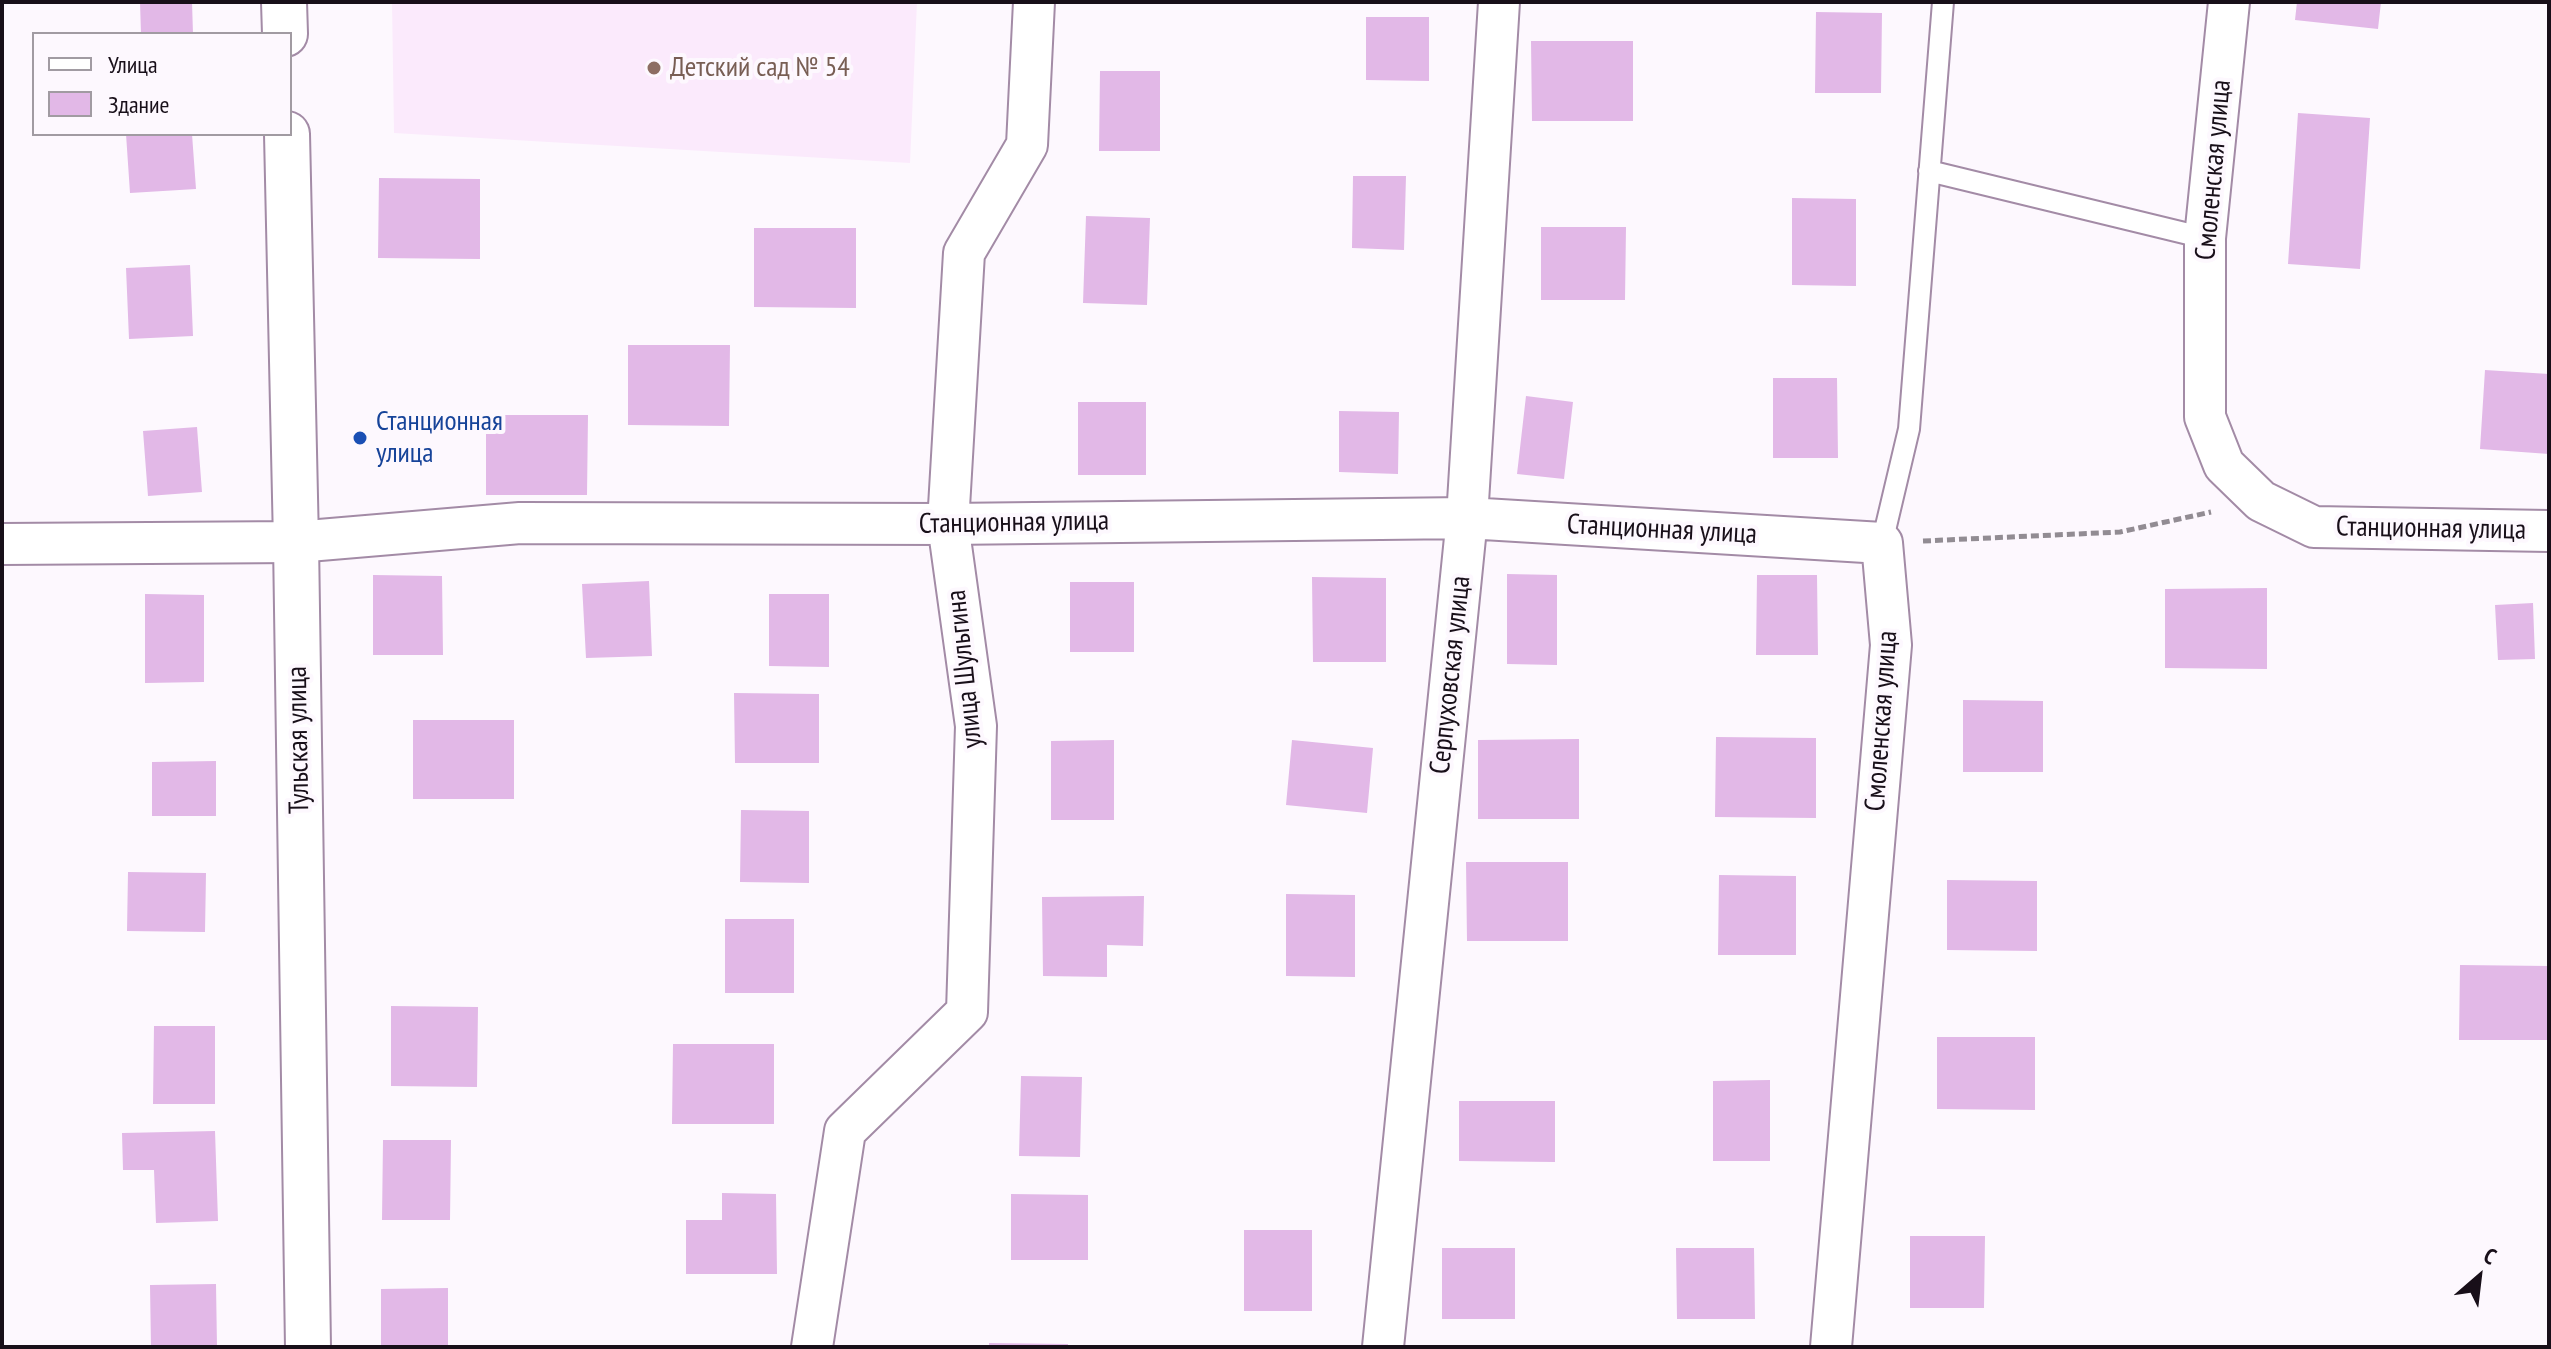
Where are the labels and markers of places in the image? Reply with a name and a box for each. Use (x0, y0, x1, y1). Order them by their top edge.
place label: Детский сад № 54 (670, 51, 850, 85)
marker: Детский сад № 54 (645, 59, 663, 77)
place label: Станционная улица (376, 405, 503, 471)
marker: Станционная улица (351, 429, 369, 447)

